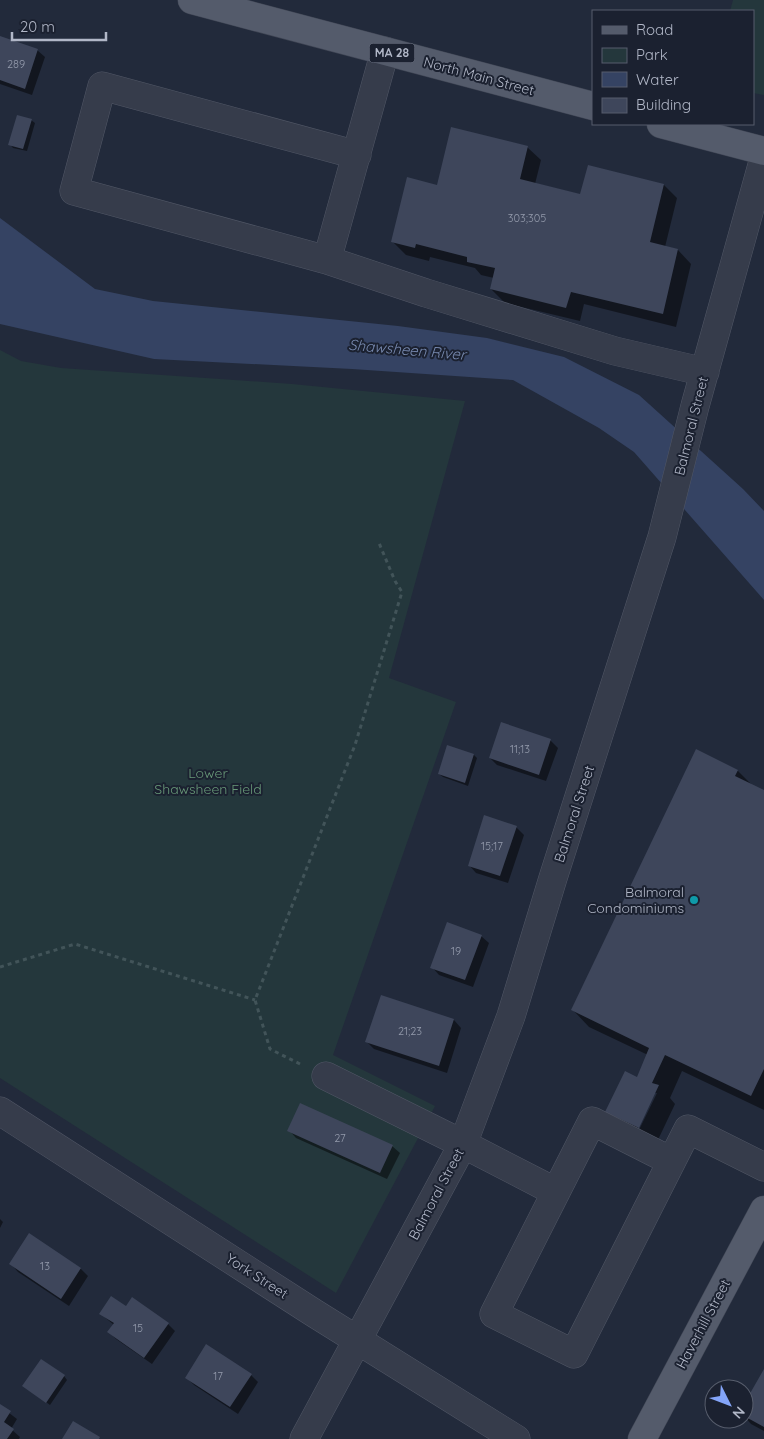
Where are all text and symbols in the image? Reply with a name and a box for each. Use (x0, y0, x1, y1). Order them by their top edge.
scale bar (12, 10, 106, 42)
legend (592, 10, 754, 125)
text: 20 m (20, 17, 55, 36)
text: Road (636, 20, 673, 39)
road number: MA 28 (370, 44, 414, 62)
text: Park (636, 45, 668, 64)
street label: North Main Street (422, 53, 537, 99)
house number: 289 (7, 57, 25, 71)
text: Water (636, 70, 679, 89)
text: Building (636, 95, 691, 114)
house number: 303;305 (508, 211, 546, 225)
water label: Shawsheen River (348, 335, 469, 364)
street label: Balmoral Street (670, 375, 712, 477)
house number: 11;13 (510, 742, 530, 756)
street label: Balmoral Street (550, 763, 598, 865)
park label: Lower Shawsheen Field (154, 764, 262, 798)
house number: 15;17 (481, 839, 503, 853)
place label: Balmoral Condominiums (587, 883, 684, 917)
marker: Balmoral Condominiums (688, 894, 700, 906)
house number: 19 (451, 944, 461, 958)
house number: 21;23 (398, 1024, 422, 1038)
house number: 27 (334, 1131, 346, 1145)
street label: Balmoral Street (404, 1145, 468, 1243)
street label: York Street (222, 1249, 292, 1303)
house number: 13 (40, 1259, 50, 1273)
street label: Haverhill Street (672, 1276, 734, 1372)
house number: 15 (133, 1321, 143, 1335)
house number: 17 (213, 1369, 223, 1383)
north arrow (704, 1379, 754, 1429)
text: N (729, 1403, 749, 1423)

